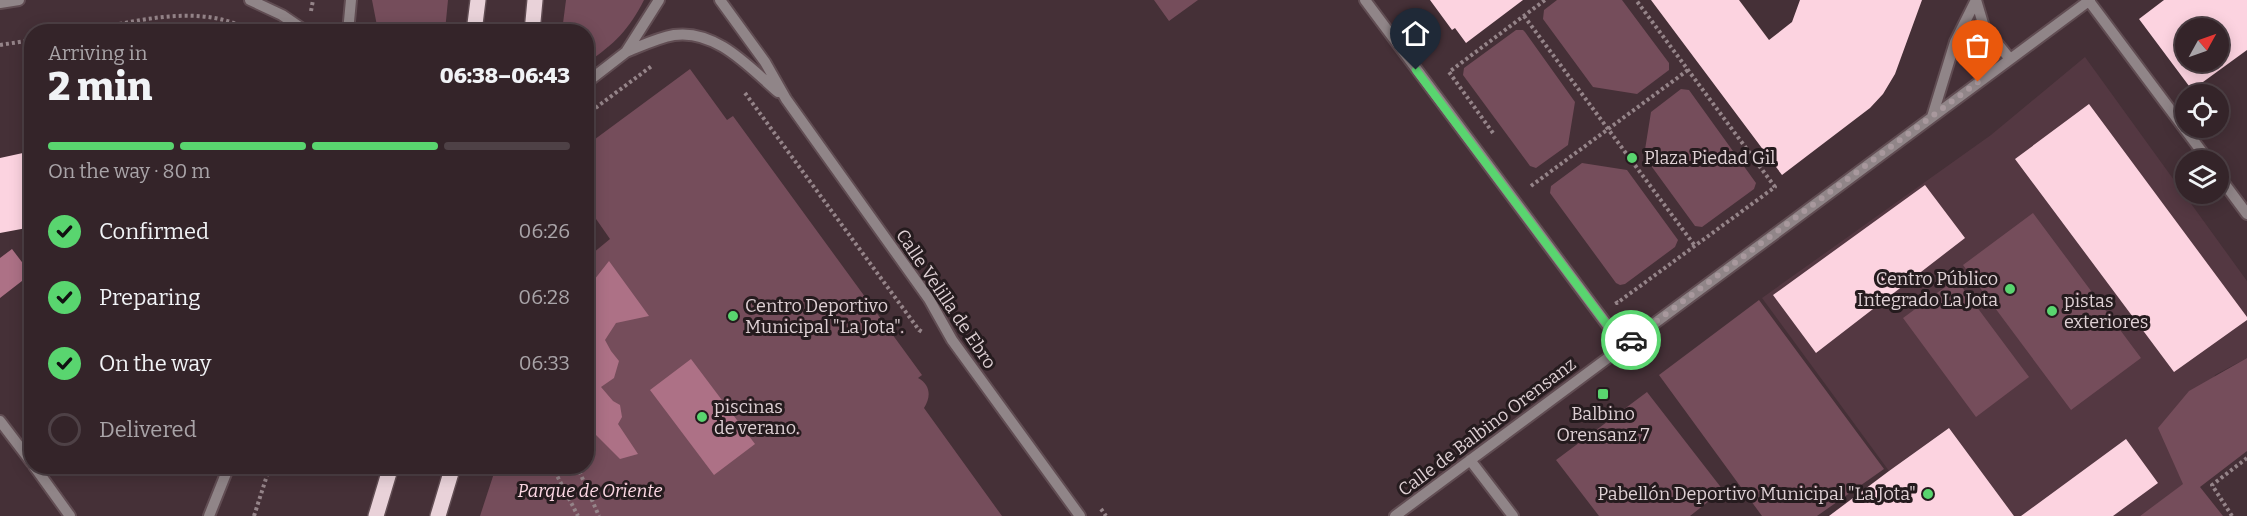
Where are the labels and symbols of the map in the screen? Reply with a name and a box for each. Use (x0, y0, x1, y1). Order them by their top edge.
pin (1390, 8, 1441, 70)
north arrow (2175, 18, 2229, 72)
pin (1952, 20, 2003, 82)
place label: Plaza Piedad Gil (1644, 147, 1776, 169)
marker: Plaza Piedad Gil (1625, 151, 1639, 165)
street label: Calle Velilla de Ebro (891, 225, 1001, 373)
place label: Centro Público Integrado La Jota (1857, 268, 1998, 311)
marker: Centro Público Integrado La Jota (2003, 282, 2017, 296)
place label: pistas exteriores (2064, 290, 2148, 333)
place label: Centro Deportivo Municipal "La Jota". (745, 295, 904, 338)
marker: pistas exteriores (2045, 304, 2059, 318)
marker: Centro Deportivo Municipal "La Jota". (726, 309, 740, 323)
courier (1601, 310, 1661, 370)
street label: Calle de Balbino Orensanz (1394, 353, 1580, 501)
marker: Balbino Orensanz 7 (1596, 387, 1610, 401)
place label: piscinas de verano. (714, 396, 800, 439)
place label: Balbino Orensanz 7 (1556, 403, 1650, 446)
marker: piscinas de verano. (695, 410, 709, 424)
park label: Parque de Oriente (518, 480, 662, 502)
place label: Pabellón Deportivo Municipal "La Jota" (1598, 483, 1916, 505)
marker: Pabellón Deportivo Municipal "La Jota" (1921, 487, 1935, 501)

